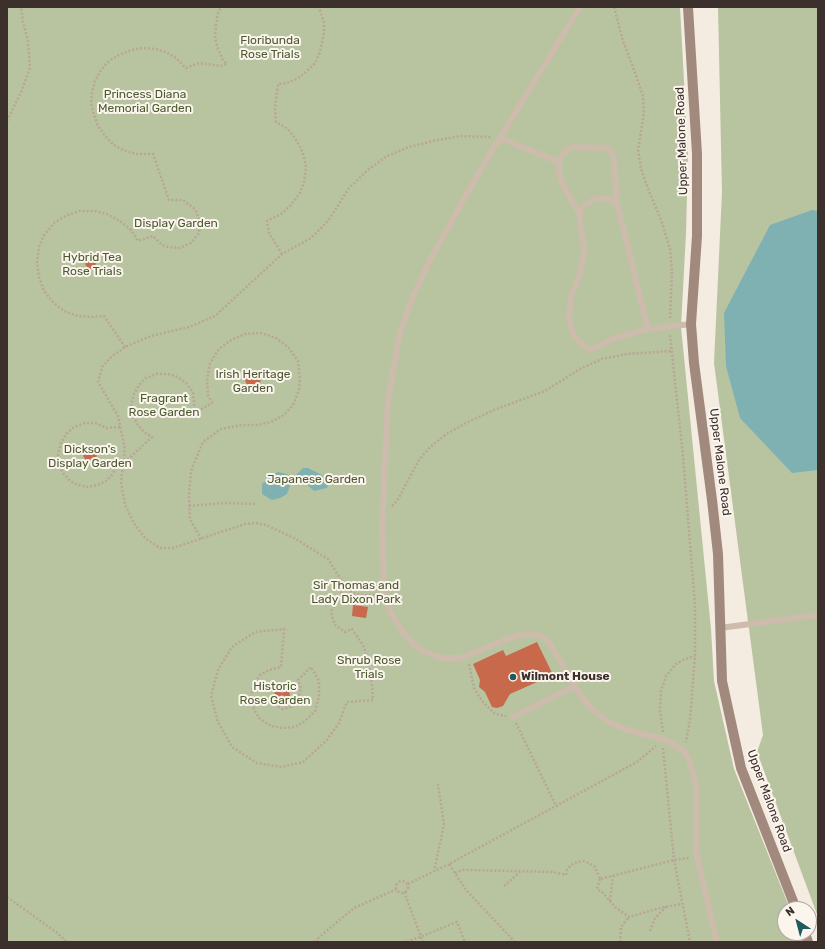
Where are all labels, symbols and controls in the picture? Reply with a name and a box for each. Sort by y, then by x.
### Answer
park label: Floribunda Rose Trials [240,34,300,62]
street label: Upper Malone Road [673,87,691,195]
park label: Princess Diana Memorial Garden [98,88,192,116]
park label: Display Garden [134,217,218,231]
park label: Hybrid Tea Rose Trials [62,251,122,279]
park label: Irish Heritage Garden [215,368,291,396]
park label: Fragrant Rose Garden [129,392,199,420]
street label: Upper Malone Road [706,407,734,517]
park label: Dickson's Display Garden [48,443,132,471]
park label: Japanese Garden [267,473,365,487]
park label: Sir Thomas and Lady Dixon Park [311,579,401,607]
park label: Shrub Rose Trials [337,654,401,682]
place label: Wilmont House [521,670,610,684]
marker: Wilmont House [508,672,518,682]
park label: Historic Rose Garden [240,680,310,708]
street label: Upper Malone Road [744,748,794,854]
north arrow [777,901,817,941]
text: N [783,904,797,919]

